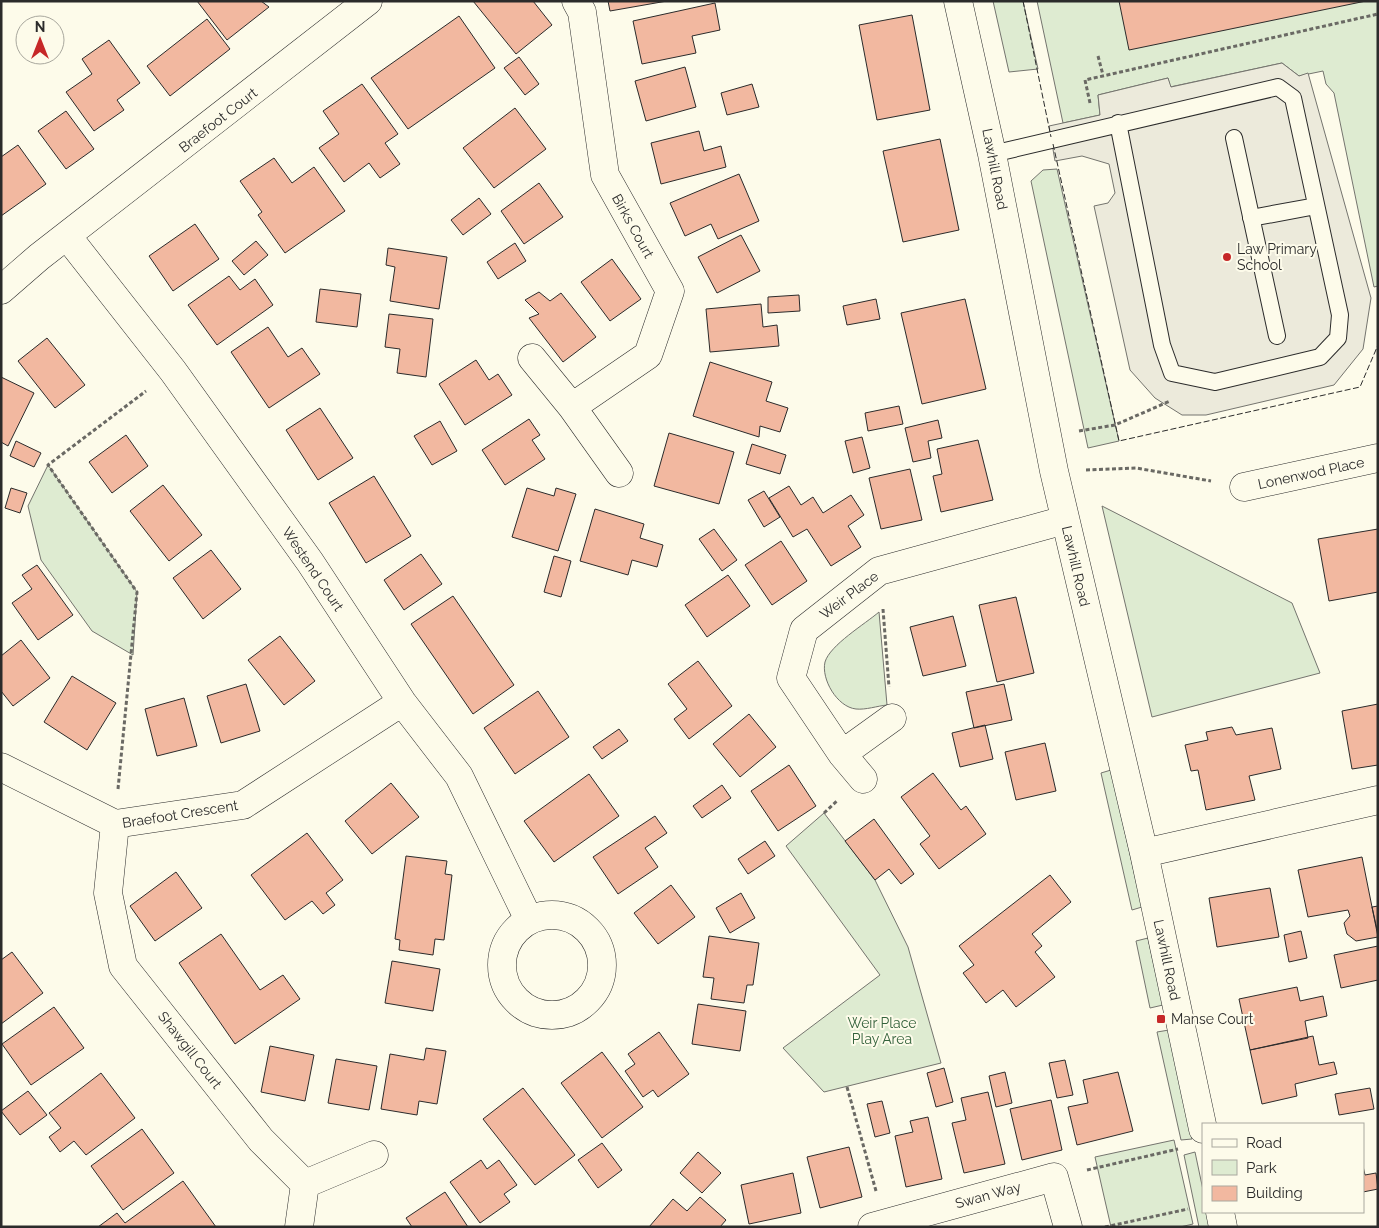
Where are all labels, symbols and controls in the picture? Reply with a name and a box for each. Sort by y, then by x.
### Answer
north arrow [15,15,65,65]
text: N [35,19,45,35]
street label: Braefoot Court [176,84,261,156]
street label: Lawhill Road [979,127,1011,211]
street label: Birks Court [609,191,657,261]
place label: Law Primary School [1237,241,1317,273]
marker: Law Primary School [1221,251,1233,263]
street label: Lonenwod Place [1256,454,1366,492]
street label: Westend Court [279,524,347,614]
street label: Lawhill Road [1059,524,1093,608]
street label: Weir Place [817,568,881,622]
street label: Braefoot Crescent [121,797,239,831]
street label: Lawhill Road [1151,918,1183,1002]
street label: Shawgill Court [155,1008,225,1092]
place label: Manse Court [1171,1011,1254,1027]
marker: Manse Court [1155,1013,1167,1025]
park label: Weir Place Play Area [847,1015,917,1047]
legend [1202,1123,1364,1213]
text: Road [1246,1134,1282,1152]
text: Park [1246,1159,1277,1177]
street label: Swan Way [953,1178,1023,1211]
text: Building [1246,1184,1303,1202]

